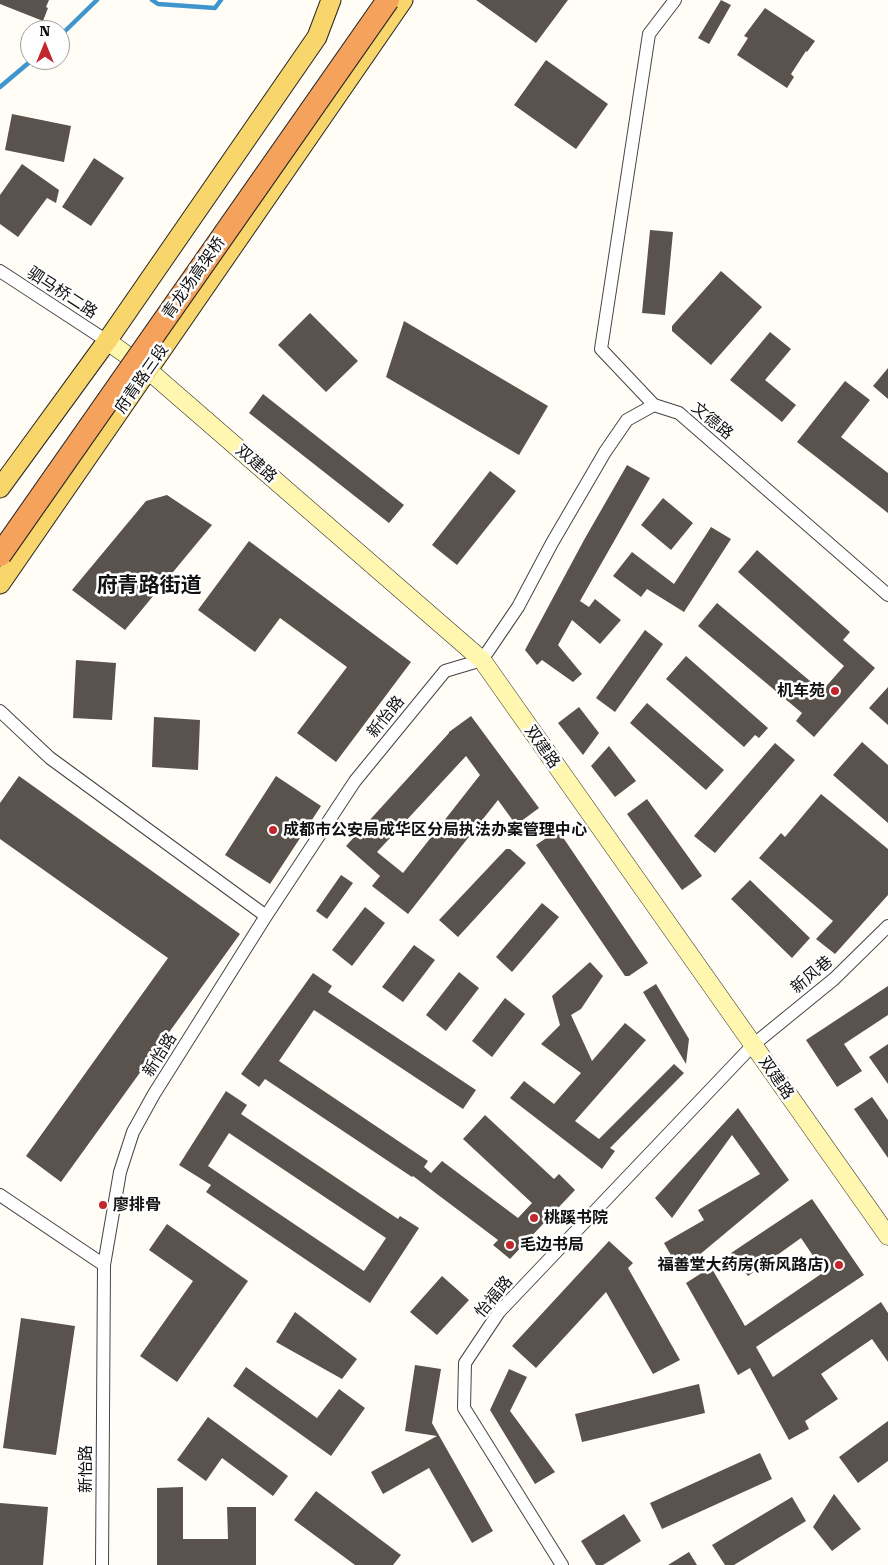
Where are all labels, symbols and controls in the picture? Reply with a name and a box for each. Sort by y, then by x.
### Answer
north arrow [20,20,70,70]
text: N [40,23,50,39]
street label: 青龙场高架桥 [159,233,229,323]
street label: 驷马桥二路 [23,263,101,323]
street label: 府青路三段 [111,341,173,417]
street label: 文德路 [687,398,737,444]
street label: 双建路 [232,441,280,487]
district label: 府青路街道 [97,573,201,599]
place label: 机车苑 [777,681,825,701]
marker: 机车苑 [829,685,841,697]
street label: 新怡路 [363,692,409,742]
street label: 双建路 [520,722,564,772]
place label: 成都市公安局成华区分局执法办案管理中心 [283,820,587,840]
marker: 成都市公安局成华区分局执法办案管理中心 [267,824,279,836]
street label: 新风巷 [787,952,837,998]
street label: 新怡路 [139,1030,181,1080]
street label: 双建路 [754,1053,798,1103]
place label: 廖排骨 [113,1195,161,1215]
marker: 廖排骨 [97,1199,109,1211]
place label: 桃蹊书院 [544,1208,608,1228]
marker: 桃蹊书院 [528,1212,540,1224]
place label: 毛边书局 [520,1235,584,1255]
marker: 毛边书局 [504,1239,516,1251]
place label: 福善堂大药房(新风路店) [658,1255,829,1275]
marker: 福善堂大药房(新风路店) [833,1259,845,1271]
street label: 怡福路 [471,1272,517,1322]
street label: 新怡路 [76,1445,96,1493]

